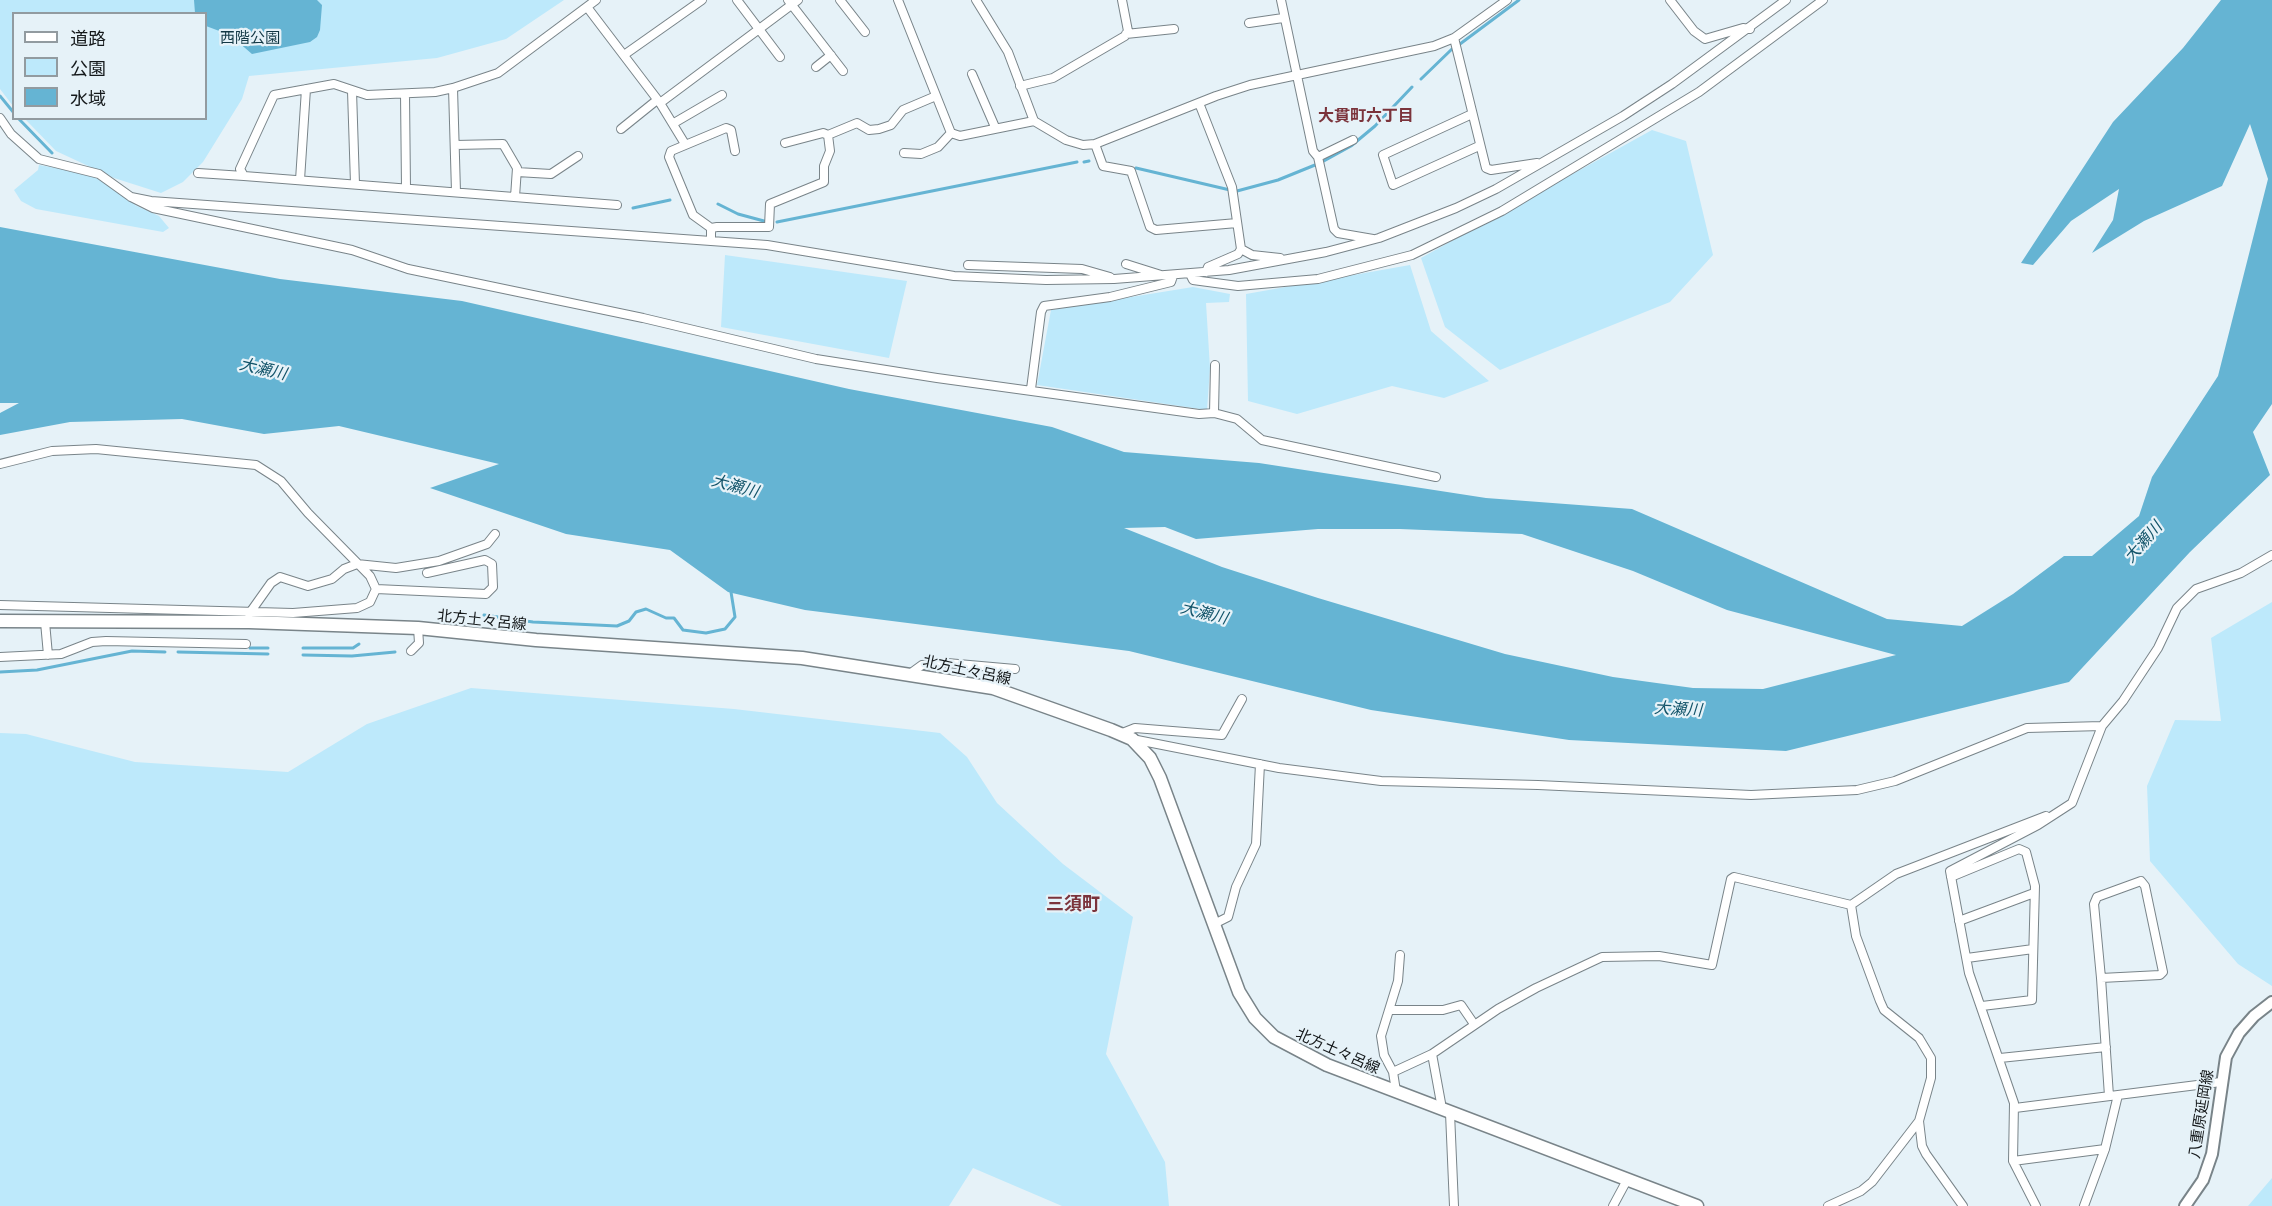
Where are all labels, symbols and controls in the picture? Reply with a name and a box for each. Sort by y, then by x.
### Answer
legend [12,12,207,120]
text: 道路 [70,27,106,49]
park label: 西階公園 [220,29,280,47]
text: 公園 [70,57,106,79]
text: 水域 [70,87,106,109]
district label: 大貫町六丁目 [1318,106,1414,126]
water label: 大瀬川 [237,354,289,384]
water label: 大瀬川 [709,471,761,501]
water label: 大瀬川 [2120,518,2166,566]
water label: 大瀬川 [1178,598,1230,628]
street label: 北方土々呂線 [436,606,528,634]
street label: 北方土々呂線 [921,652,1013,688]
water label: 大瀬川 [1654,698,1702,720]
district label: 三須町 [1046,893,1100,915]
street label: 北方土々呂線 [1293,1024,1383,1078]
street label: 八重原延岡線 [2185,1068,2217,1160]

